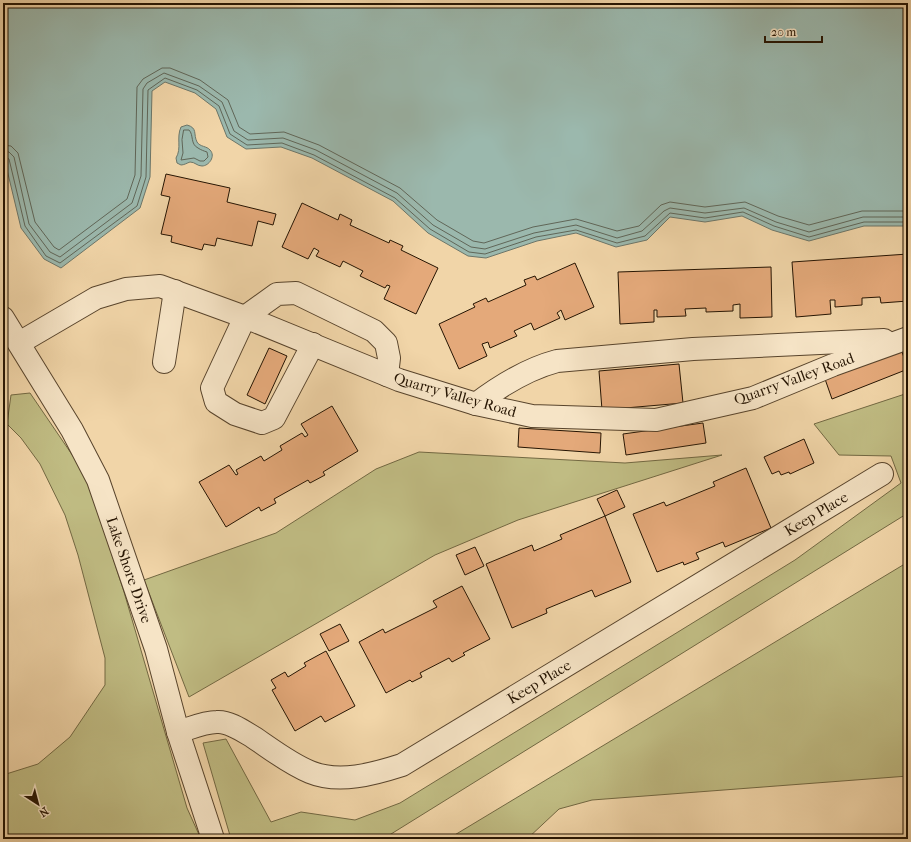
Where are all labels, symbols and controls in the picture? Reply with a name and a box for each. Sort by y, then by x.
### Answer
scale bar [765,18,822,44]
text: 20 m [771,25,796,39]
street label: Quarry Valley Road [731,349,857,409]
street label: Quarry Valley Road [392,369,519,421]
street label: Keep Place [781,488,852,540]
street label: Lake Shore Drive [102,514,156,626]
street label: Keep Place [504,656,575,708]
north arrow [18,784,58,824]
text: N [36,804,51,820]

